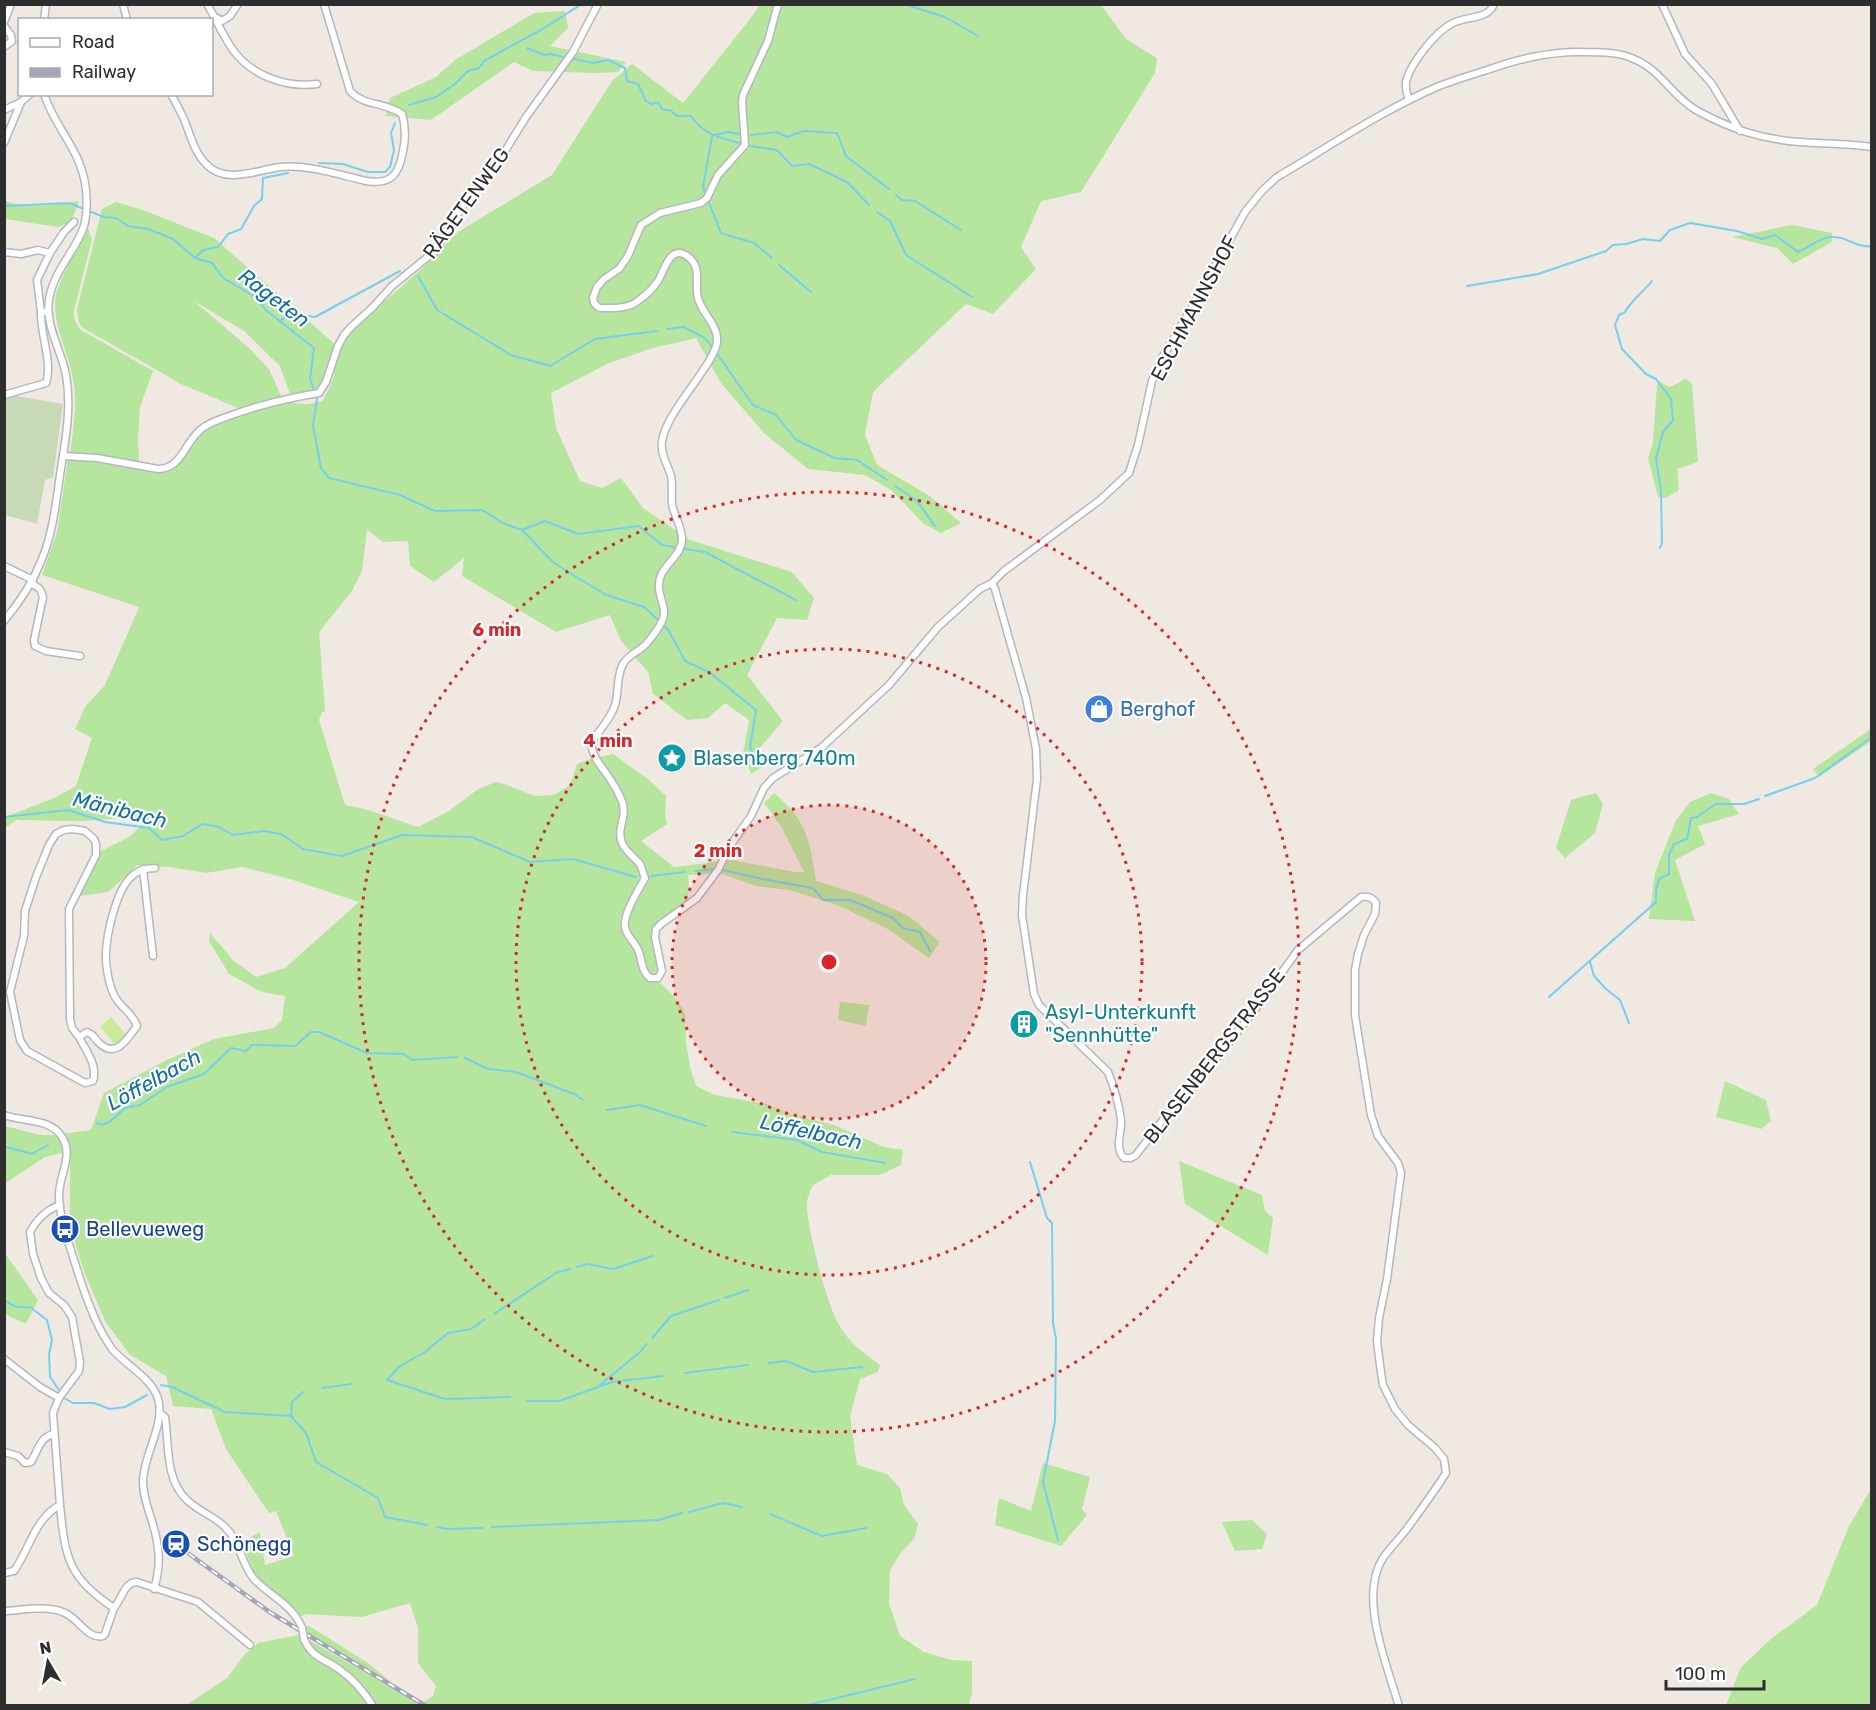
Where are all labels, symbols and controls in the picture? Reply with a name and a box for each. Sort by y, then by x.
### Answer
legend [18,18,213,96]
text: Road [72,31,115,53]
text: Railway [72,61,136,83]
street label: RÄGETENWEG [418,143,514,263]
street label: ESCHMANNSHOF [1146,231,1242,385]
water label: Rageten [234,263,315,332]
text: 6 min [473,619,521,641]
shop icon: Berghof [1083,693,1115,725]
place label: Berghof [1120,697,1195,721]
text: 4 min [583,730,633,752]
place icon: Blasenberg 740m [656,742,688,774]
place label: Blasenberg 740m [693,746,856,770]
water label: Mänibach [70,786,170,833]
text: 2 min [694,840,742,862]
centre of rings [819,952,839,972]
street label: BLASENBERGSTRASSE [1138,964,1290,1148]
place label: Asyl-Unterkunft "Sennhütte" [1045,1000,1196,1047]
building icon: Asyl-Unterkunft "Sennhütte" [1008,1008,1040,1040]
water label: Löffelbach [102,1044,205,1116]
water label: Löffelbach [758,1109,864,1155]
bus stop icon: Bellevueweg [49,1213,81,1245]
place label: Bellevueweg [86,1217,204,1241]
station icon: Schönegg [160,1528,192,1560]
place label: Schönegg [197,1532,291,1556]
north arrow [18,1632,78,1692]
text: N [38,1637,53,1658]
scale bar [1666,1653,1764,1691]
text: 100 m [1675,1663,1726,1685]

